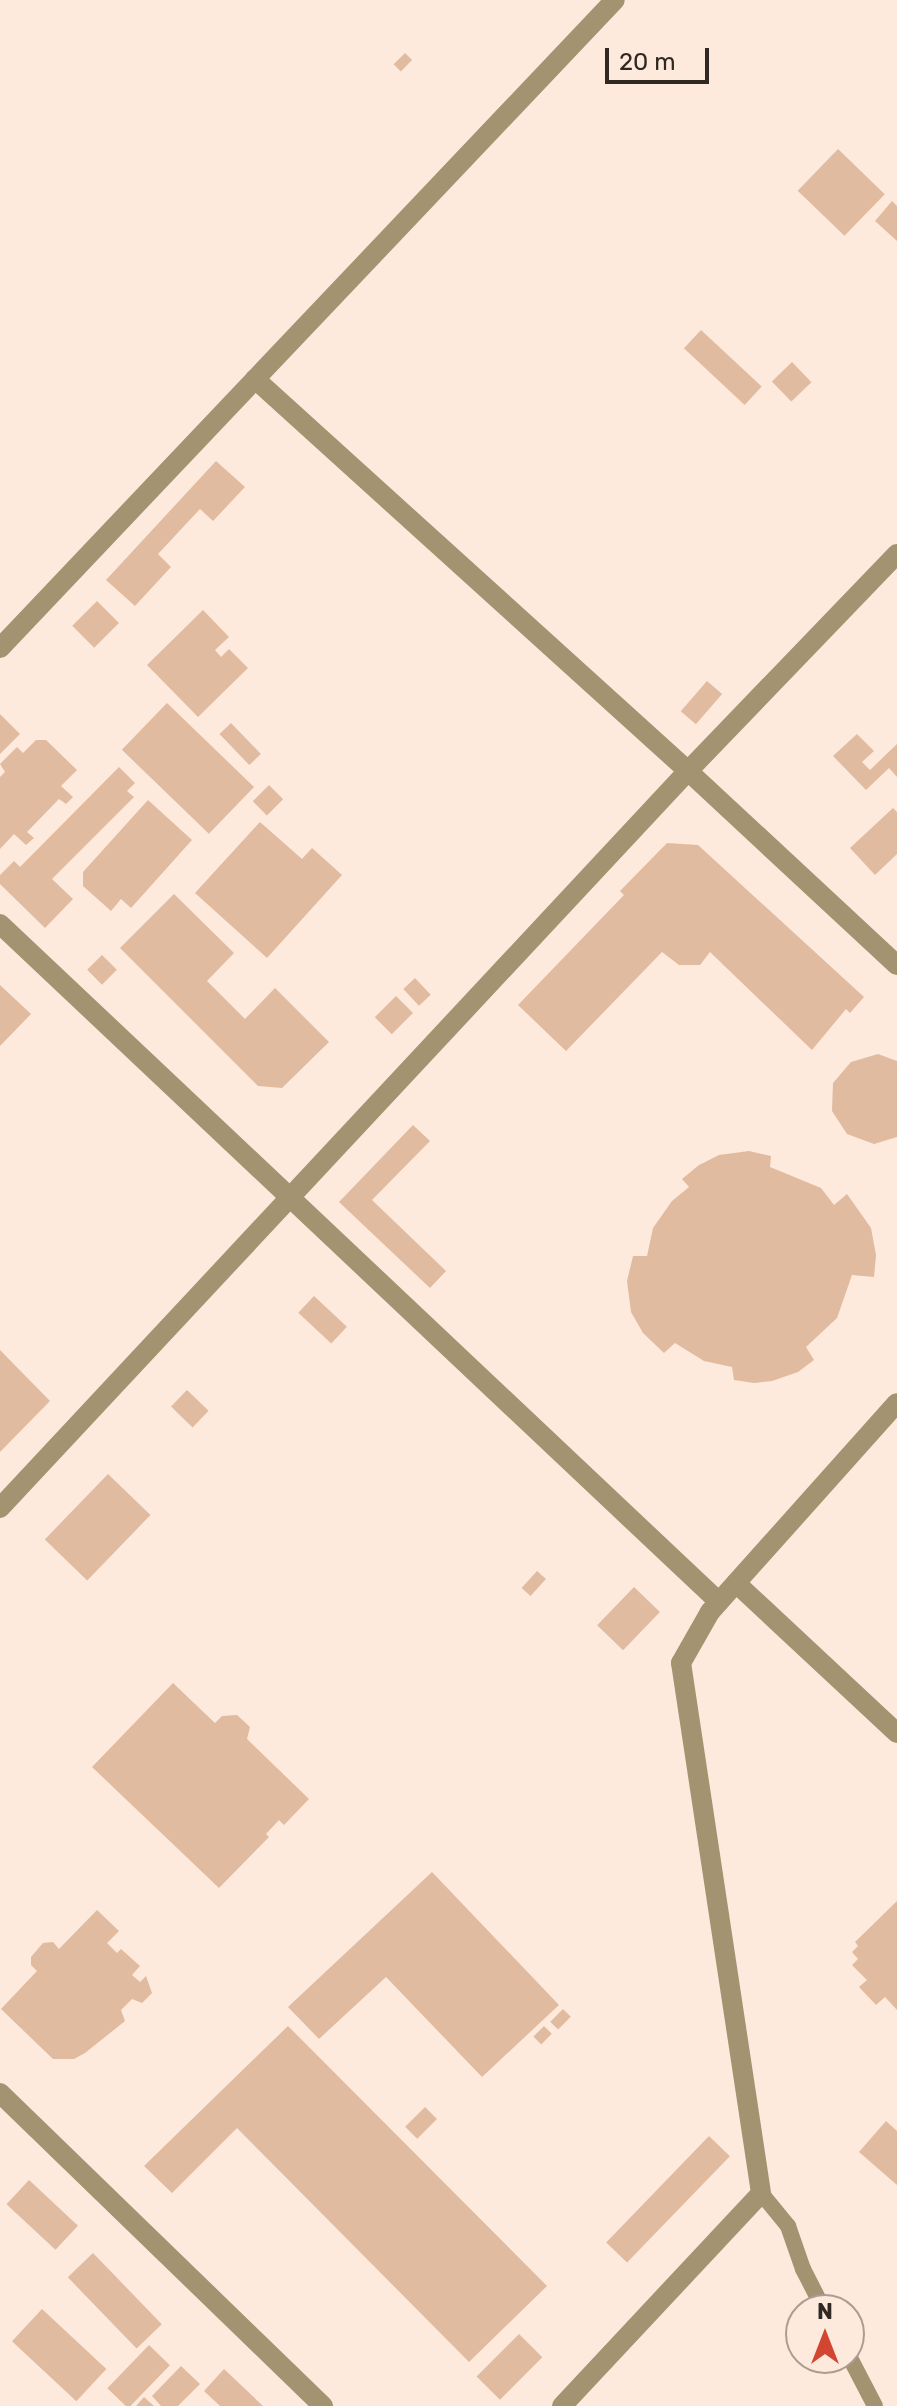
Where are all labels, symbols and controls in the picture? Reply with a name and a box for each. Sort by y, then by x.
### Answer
scale bar [609,32,713,82]
text: 20 m [619,48,676,76]
north arrow [785,2294,865,2374]
text: N [817,2298,833,2325]

